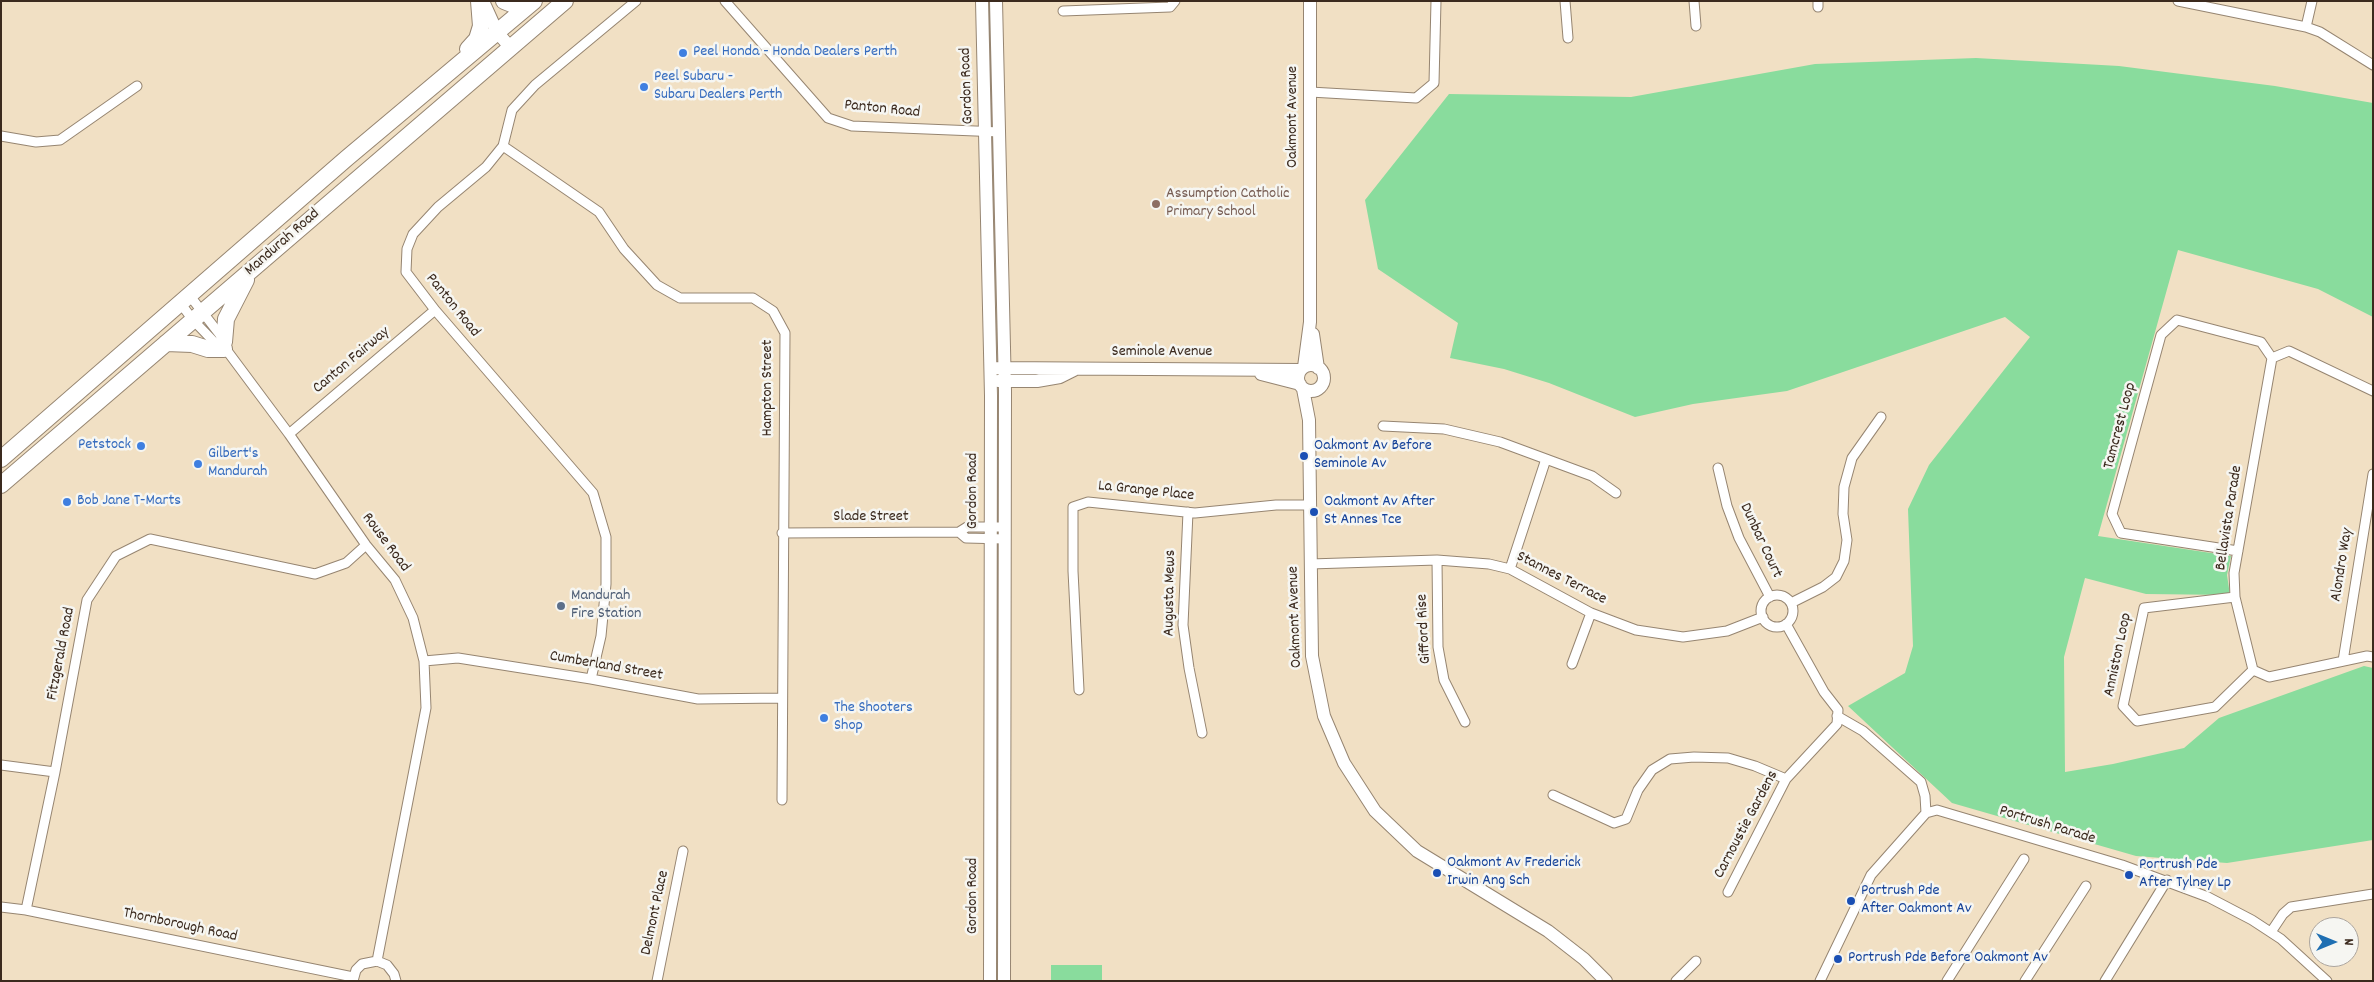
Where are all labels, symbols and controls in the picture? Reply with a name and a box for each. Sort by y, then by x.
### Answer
place label: Peel Honda - Honda Dealers Perth [693,43,897,63]
marker: Peel Honda - Honda Dealers Perth [677,47,689,59]
street label: Gordon Road [957,47,979,125]
street label: Oakmont Avenue [1284,66,1304,168]
place label: Peel Subaru - Subaru Dealers Perth [654,68,782,106]
marker: Peel Subaru - Subaru Dealers Perth [638,81,650,93]
street label: Panton Road [843,96,921,124]
place label: Assumption Catholic Primary School [1166,185,1289,223]
marker: Assumption Catholic Primary School [1150,198,1162,210]
street label: Mandurah Road [242,205,324,281]
street label: Panton Road [421,270,483,342]
street label: Canton Fairway [310,323,394,399]
street label: Hampton Street [759,339,779,437]
street label: Seminole Avenue [1112,343,1212,363]
street label: Tamcrest Loop [2100,381,2142,471]
place label: Petstock [78,436,131,456]
place label: Oakmont Av Before Seminole Av [1314,437,1432,475]
marker: Petstock [135,440,147,452]
place label: Gilbert's Mandurah [208,445,267,483]
marker: Oakmont Av Before Seminole Av [1298,450,1310,462]
street label: Gordon Road [964,453,984,529]
marker: Gilbert's Mandurah [192,458,204,470]
street label: Bellavista Parade [2212,464,2248,572]
street label: La Grange Place [1097,477,1195,507]
place label: Bob Jane T-Marts [77,492,181,512]
place label: Oakmont Av After St Annes Tce [1324,493,1435,531]
marker: Bob Jane T-Marts [61,496,73,508]
street label: Dunbar Court [1734,501,1786,581]
marker: Oakmont Av After St Annes Tce [1308,506,1320,518]
street label: Slade Street [833,508,909,528]
street label: Rouse Road [357,510,413,576]
street label: Alondro Way [2328,527,2358,603]
street label: Stannes Terrace [1513,548,1609,610]
street label: Augusta Mews [1161,549,1181,637]
street label: Oakmont Avenue [1285,566,1307,668]
place label: Mandurah Fire Station [571,587,642,625]
street label: Gifford Rise [1414,593,1436,665]
marker: Mandurah Fire Station [555,600,567,612]
street label: Fitzgerald Road [44,606,80,702]
street label: Anniston Loop [2101,611,2137,699]
street label: Cumberland Street [548,648,664,686]
place label: The Shooters Shop [834,699,913,737]
marker: The Shooters Shop [818,712,830,724]
street label: Carnoustie Gardens [1711,768,1783,882]
street label: Portrush Parade [1997,802,2097,850]
place label: Oakmont Av Frederick Irwin Ang Sch [1447,854,1581,892]
place label: Portrush Pde After Tylney Lp [2139,856,2231,894]
street label: Gordon Road [964,858,984,934]
marker: Oakmont Av Frederick Irwin Ang Sch [1431,867,1443,879]
street label: Delmont Place [638,869,674,957]
marker: Portrush Pde After Tylney Lp [2123,869,2135,881]
place label: Portrush Pde After Oakmont Av [1861,882,1972,920]
marker: Portrush Pde After Oakmont Av [1845,895,1857,907]
street label: Thornborough Road [121,905,239,947]
north arrow [2309,917,2359,967]
text: N [2338,939,2358,945]
place label: Portrush Pde Before Oakmont Av [1848,949,2048,969]
marker: Portrush Pde Before Oakmont Av [1832,953,1844,965]

